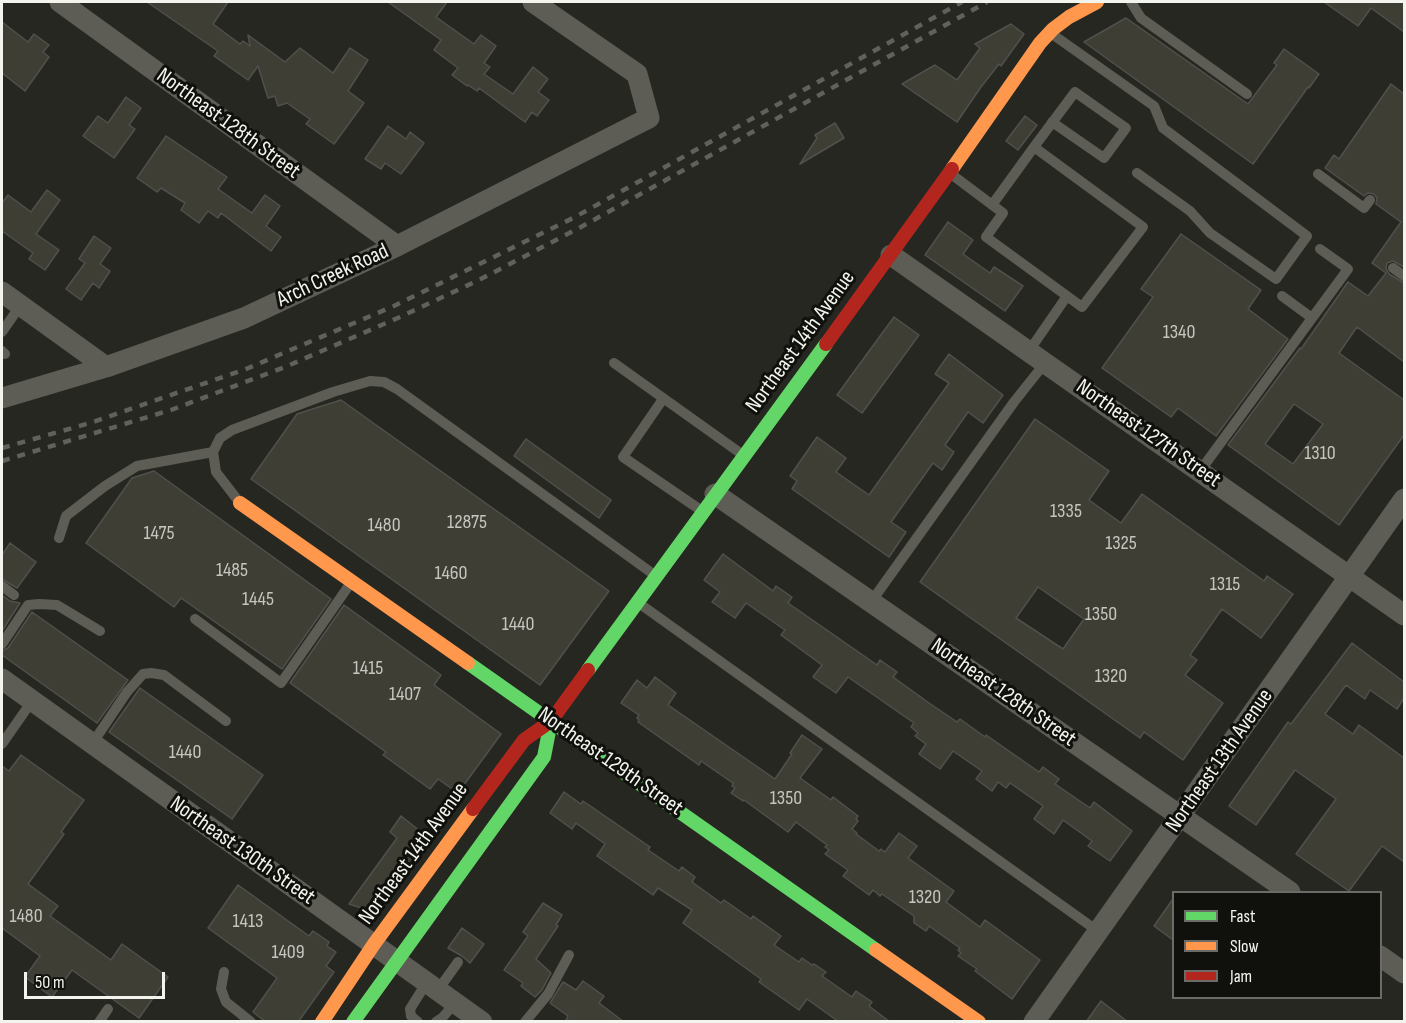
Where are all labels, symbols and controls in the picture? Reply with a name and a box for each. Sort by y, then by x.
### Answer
street label: Northeast 128th Street [151,63,305,185]
street label: Arch Creek Road [273,239,393,313]
street label: Northeast 14th Avenue [741,266,861,418]
house number: 1340 [1163,321,1195,345]
street label: Northeast 127th Street [1071,374,1225,494]
house number: 1310 [1304,442,1336,466]
house number: 1335 [1050,500,1082,524]
house number: 12875 [447,511,487,535]
house number: 1480 [367,514,401,538]
house number: 1475 [143,522,175,546]
house number: 1325 [1105,532,1137,556]
house number: 1485 [216,559,248,583]
house number: 1460 [434,562,468,586]
house number: 1315 [1210,573,1240,597]
house number: 1445 [242,588,274,612]
house number: 1350 [1085,603,1117,627]
house number: 1440 [502,613,534,637]
street label: Northeast 128th Street [925,633,1081,753]
house number: 1415 [353,657,383,681]
house number: 1320 [1095,665,1127,689]
house number: 1407 [389,683,421,707]
street label: Northeast 13th Avenue [1161,684,1279,838]
street label: Northeast 129th Street [532,702,688,822]
house number: 1440 [169,741,201,765]
street label: Northeast 14th Avenue [354,778,474,930]
house number: 1350 [770,787,802,811]
street label: Northeast 130th Street [164,791,320,911]
house number: 1320 [909,886,941,910]
legend [1172,891,1382,999]
house number: 1480 [9,905,43,929]
text: Fast [1230,906,1255,927]
house number: 1413 [233,910,263,934]
text: Slow [1230,936,1259,957]
house number: 1409 [271,941,305,965]
scale bar [27,960,168,998]
text: Jam [1230,966,1252,987]
text: 50 m [35,972,65,993]

